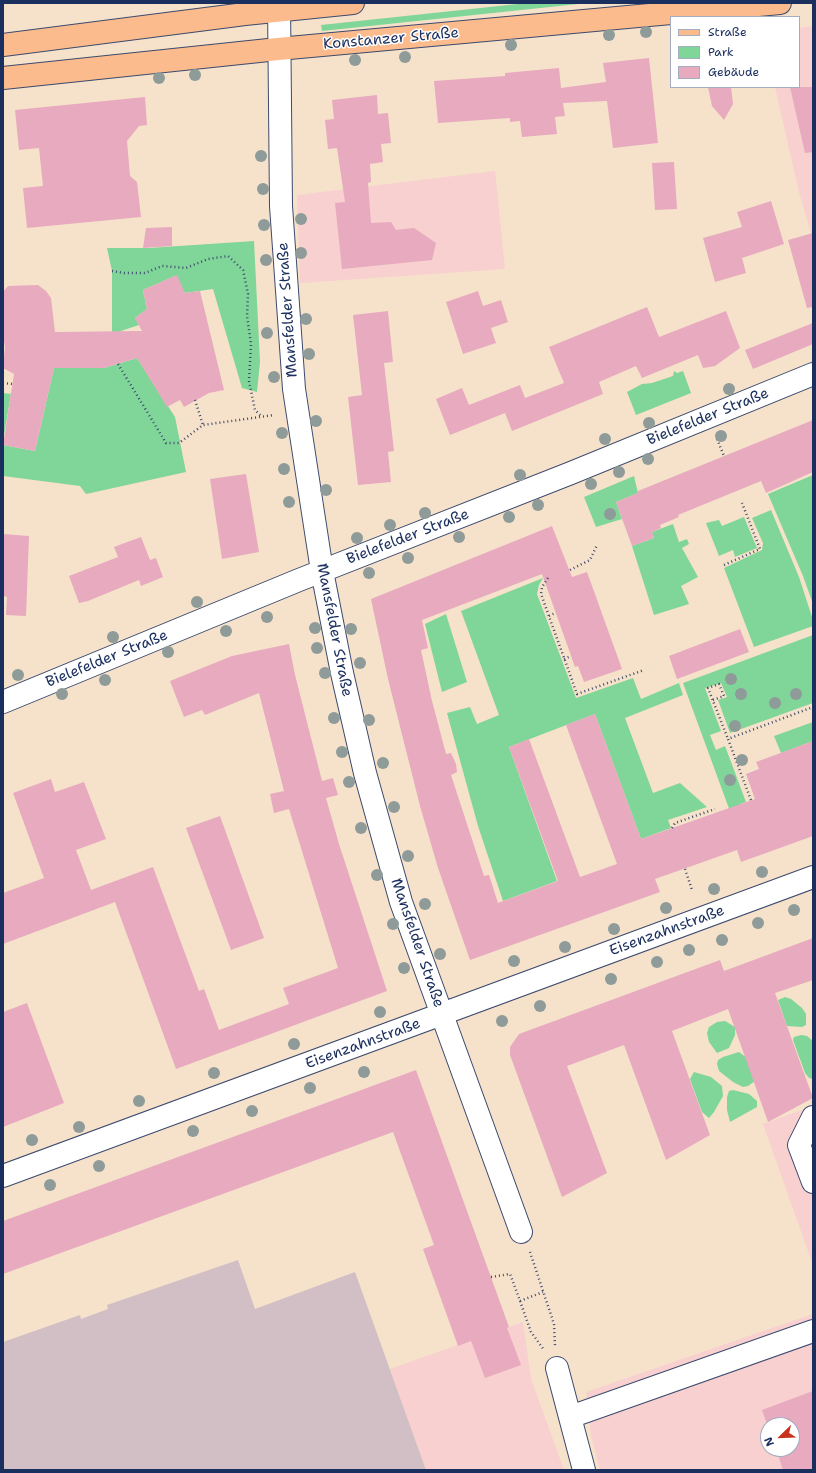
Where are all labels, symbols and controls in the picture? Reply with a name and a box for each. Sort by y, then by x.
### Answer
legend [670,16,800,88]
street label: Konstanzer Straße [322,24,460,54]
text: Straße [708,24,747,40]
text: Park [708,44,734,60]
text: Gebäude [708,64,759,80]
street label: Mansfelder Straße [274,242,302,378]
street label: Bielefelder Straße [645,384,771,450]
street label: Bielefelder Straße [344,505,472,569]
street label: Mansfelder Straße [312,562,356,698]
street label: Bielefelder Straße [44,626,170,692]
street label: Mansfelder Straße [386,876,448,1010]
street label: Eisenzahnstraße [607,902,727,960]
street label: Eisenzahnstraße [303,1015,423,1073]
north arrow [760,1417,800,1457]
text: N [761,1435,778,1448]

